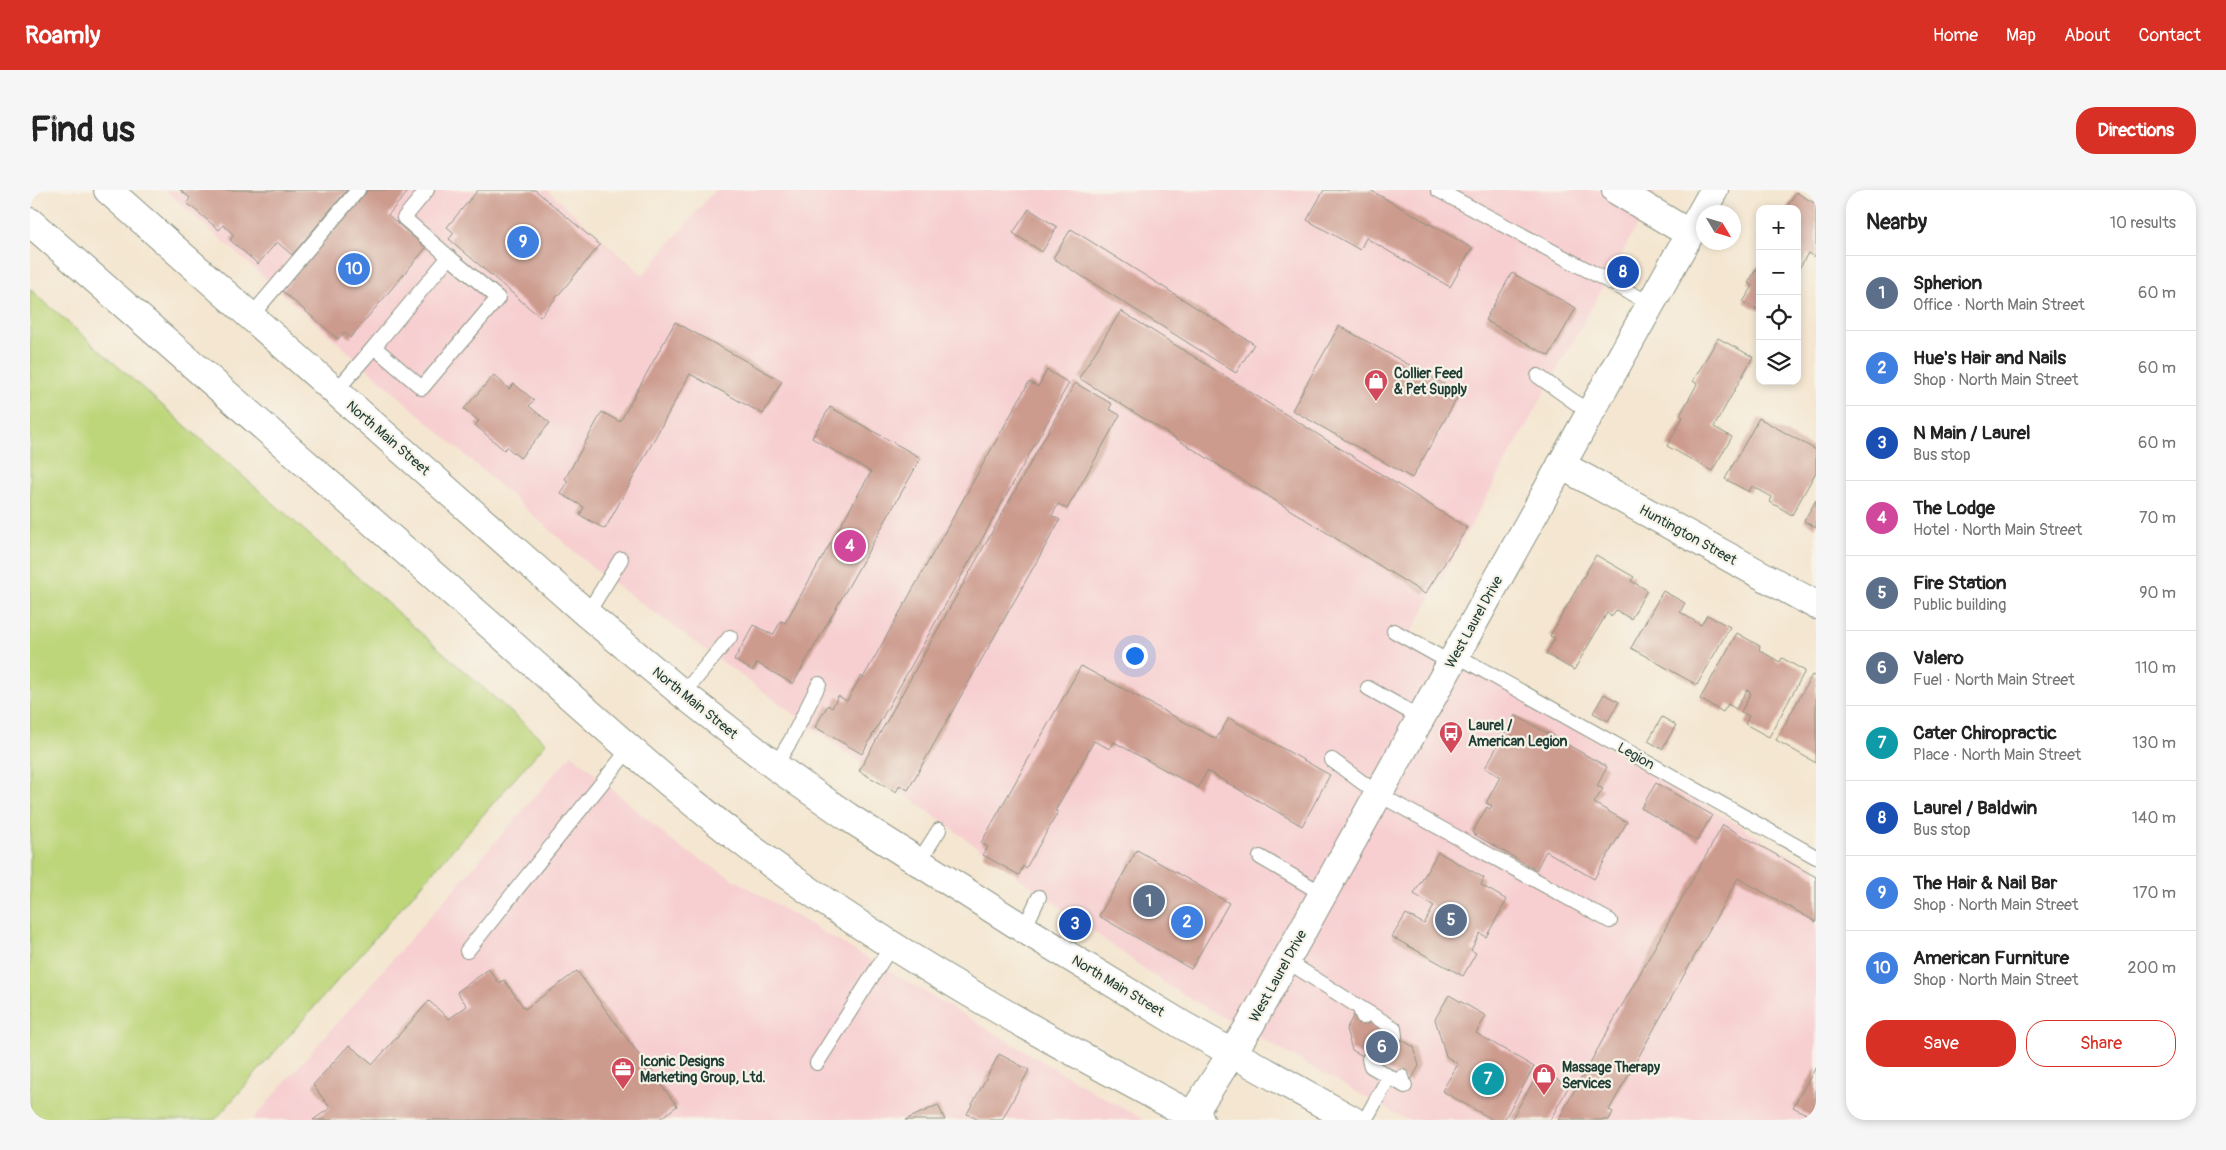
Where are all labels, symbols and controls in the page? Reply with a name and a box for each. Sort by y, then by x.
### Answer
text: Roamly [25,21,100,50]
text: Home [1933,24,1978,47]
text: Map [2006,24,2036,47]
text: About [2064,24,2110,47]
text: Contact [2138,24,2201,47]
button: Directions [2076,107,2196,154]
text: Find us [30,108,135,152]
north arrow [1696,205,1741,250]
map controls [1756,205,1801,385]
button: + [1756,205,1801,250]
text: Nearby [1866,209,1927,236]
text: 10 results [2110,213,2176,233]
pin: 9 [507,223,539,261]
pin: 10 [338,250,370,288]
button: − [1756,250,1801,295]
pin: 8 [1607,253,1639,291]
text: Spherion [1913,271,1982,295]
text: 1 [1879,283,1885,303]
text: 60 m [2138,283,2176,303]
button: locate [1756,295,1801,340]
text: Office · North Main Street [1913,295,2085,315]
button: layers [1756,340,1801,385]
text: Hue's Hair and Nails [1913,346,2066,370]
text: 2 [1878,358,1886,378]
text: 60 m [2138,358,2176,378]
place label: Collier Feed & Pet Supply [1394,365,1467,398]
shop icon: Collier Feed & Pet Supply [1363,368,1389,402]
text: Shop · North Main Street [1913,370,2078,390]
street label: North Main Street [343,397,434,479]
text: N Main / Laurel [1913,421,2031,445]
text: 3 [1878,433,1886,453]
text: 60 m [2138,433,2176,453]
text: Bus stop [1913,445,1971,465]
text: The Lodge [1913,496,1995,520]
street label: Huntington Street [1636,501,1740,569]
text: 4 [1877,508,1887,528]
text: 70 m [2139,508,2176,528]
text: Hotel · North Main Street [1913,520,2082,540]
pin: 4 [834,527,866,565]
text: Fire Station [1913,571,2007,595]
street label: West Laurel Drive [1442,573,1506,671]
text: 5 [1878,583,1886,603]
text: 90 m [2139,583,2176,603]
text: Public building [1913,595,2006,615]
your location [1122,643,1148,669]
text: Valero [1913,646,1964,670]
text: 6 [1877,658,1887,678]
text: 110 m [2135,658,2176,678]
street label: North Main Street [649,663,741,743]
text: Fuel · North Main Street [1913,670,2075,690]
place label: Laurel / American Legion [1468,717,1568,750]
bus stop icon: Laurel / American Legion [1438,720,1464,754]
text: Cater Chiropractic [1913,721,2057,745]
text: 7 [1878,733,1886,753]
text: 130 m [2132,733,2176,753]
street label: Legion [1615,739,1658,773]
text: Place · North Main Street [1913,745,2081,765]
text: Laurel / Baldwin [1913,796,2037,820]
text: 8 [1878,808,1886,828]
text: 140 m [2132,808,2176,828]
text: Bus stop [1913,820,1971,840]
text: The Hair & Nail Bar [1913,871,2057,895]
pin: 1 [1133,882,1165,920]
text: 9 [1878,883,1886,903]
text: 170 m [2133,883,2176,903]
text: Shop · North Main Street [1913,895,2078,915]
pin: 5 [1435,901,1467,939]
pin: 2 [1171,903,1203,941]
pin: 3 [1059,905,1091,943]
street label: West Laurel Drive [1246,927,1310,1025]
text: American Furniture [1913,946,2069,970]
street label: North Main Street [1069,952,1168,1021]
text: 10 [1873,958,1891,978]
text: 200 m [2128,958,2176,978]
text: Shop · North Main Street [1913,970,2078,990]
button: Save [1866,1020,2016,1067]
button: Share [2026,1020,2176,1067]
pin: 6 [1366,1028,1398,1066]
place label: Iconic Designs Marketing Group, Ltd. [640,1053,766,1086]
office icon: Iconic Designs Marketing Group, Ltd. [610,1056,636,1090]
place label: Massage Therapy Services [1562,1059,1660,1092]
pin: 7 [1472,1060,1504,1098]
shop icon: Massage Therapy Services [1531,1062,1557,1096]

